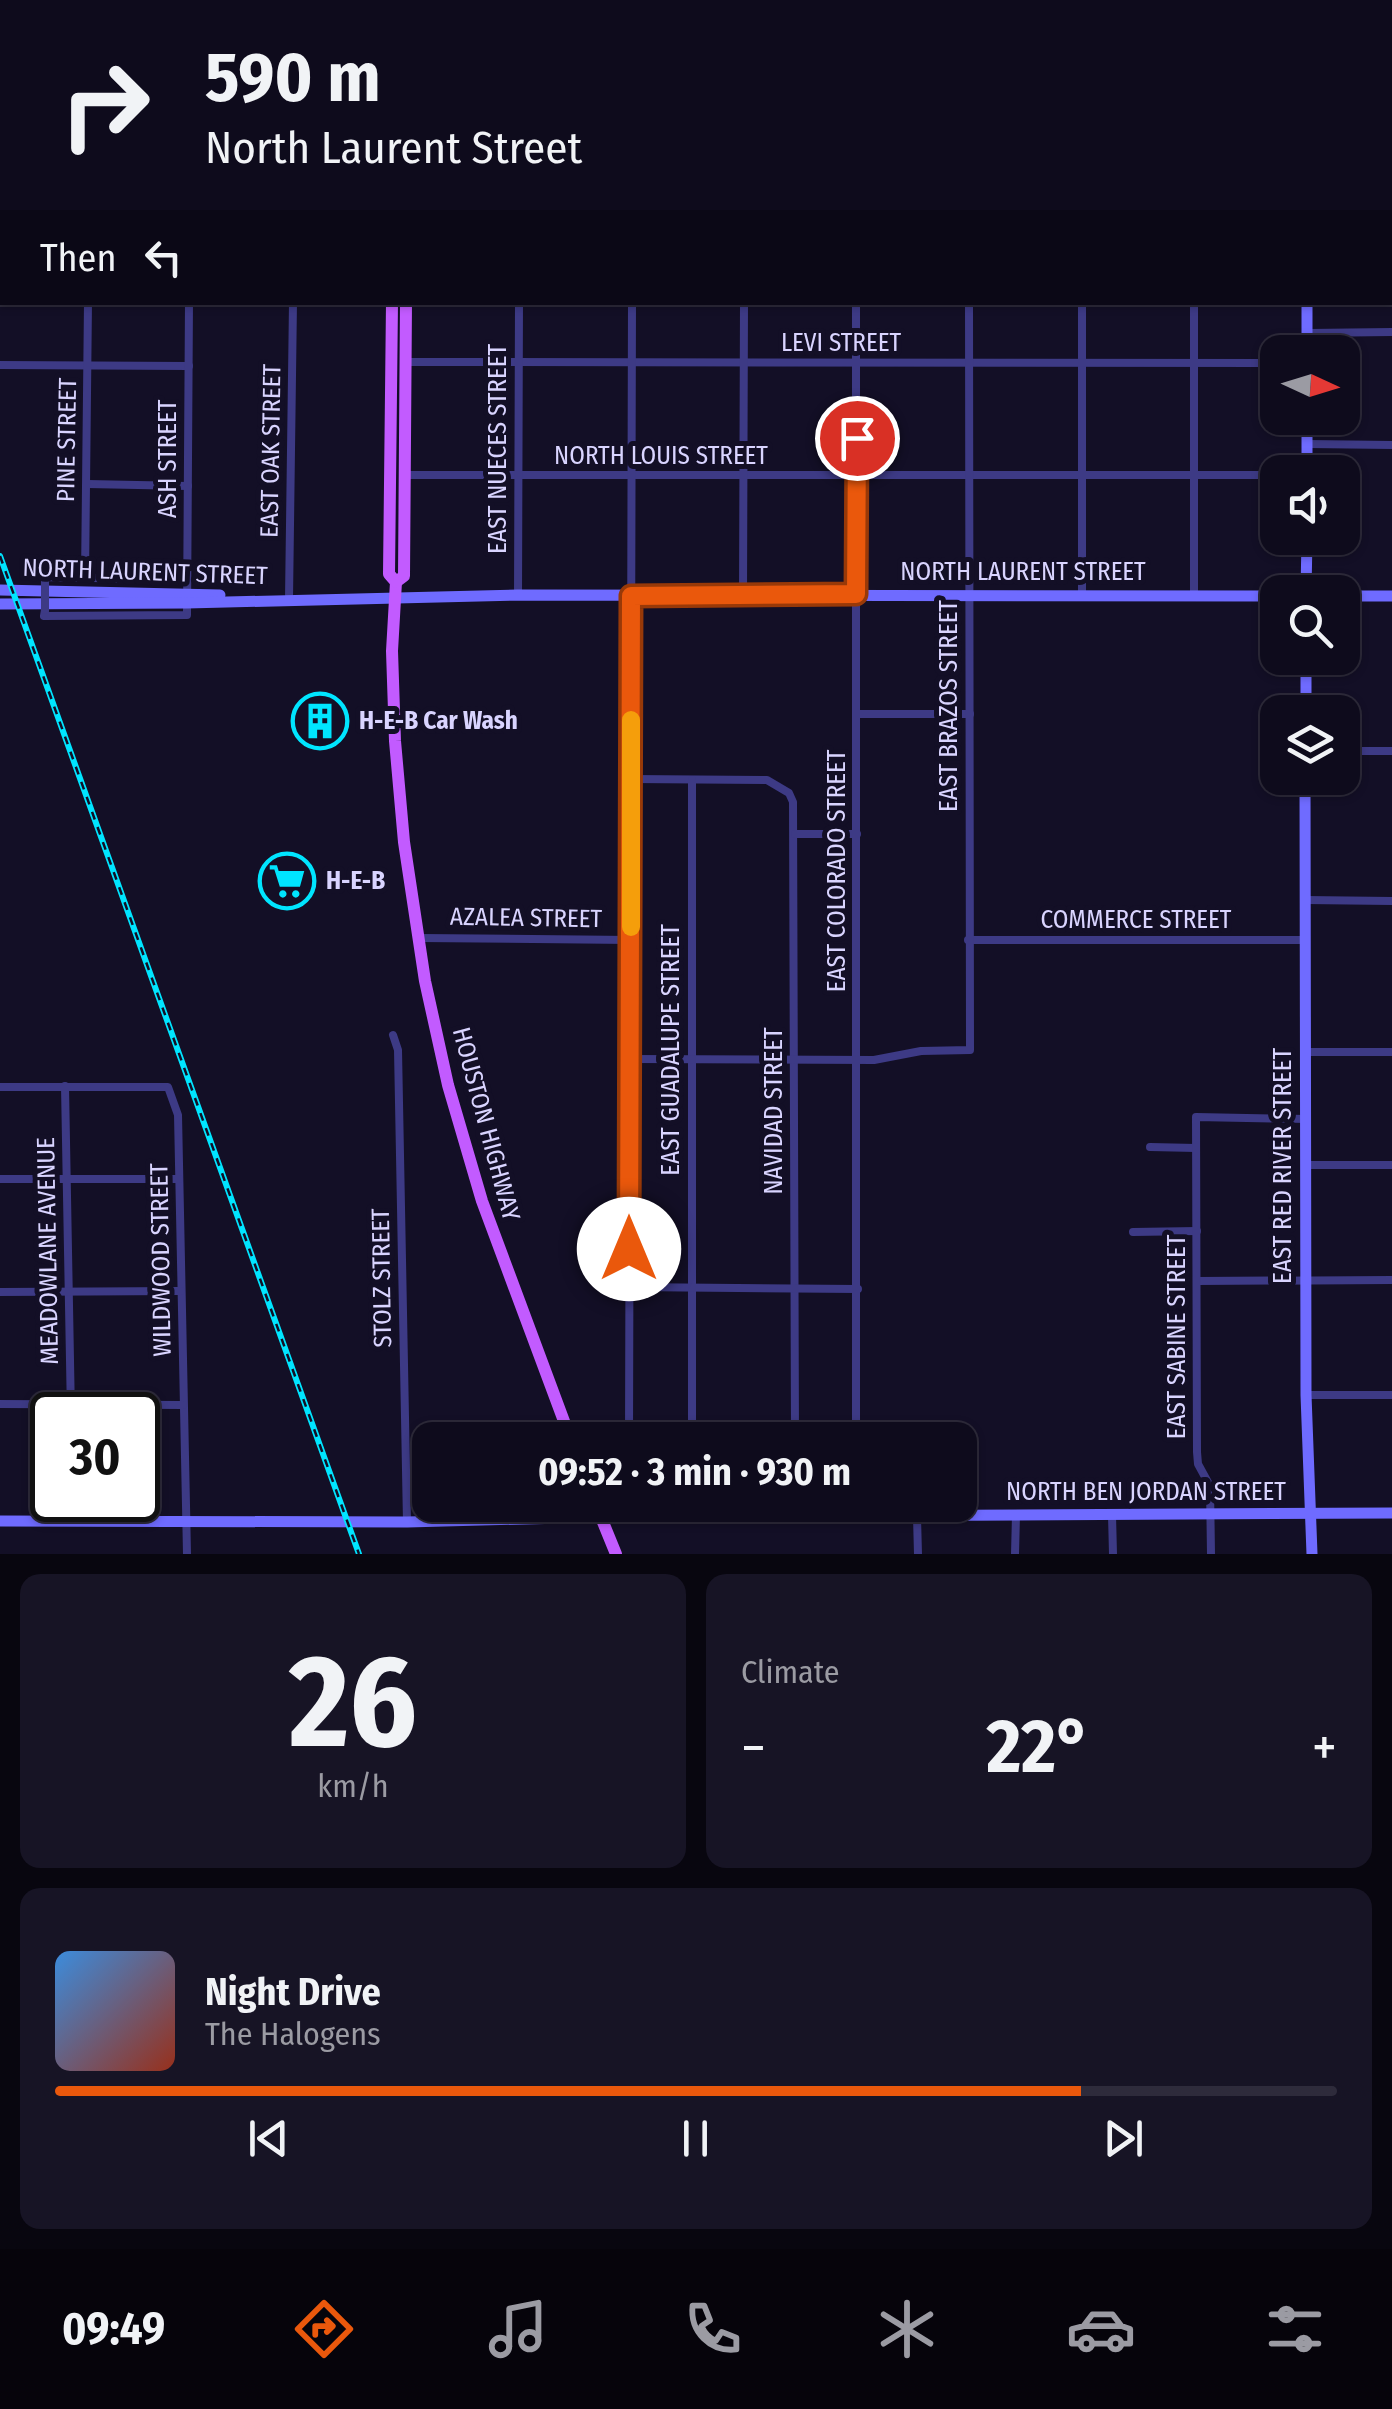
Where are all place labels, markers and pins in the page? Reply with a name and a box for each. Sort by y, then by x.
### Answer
pin [815,396,900,481]
building icon: H-E-B Car Wash [290,691,350,751]
place label: H-E-B Car Wash [359,706,518,736]
supermarket icon: H-E-B [257,851,317,911]
place label: H-E-B [326,866,385,896]

